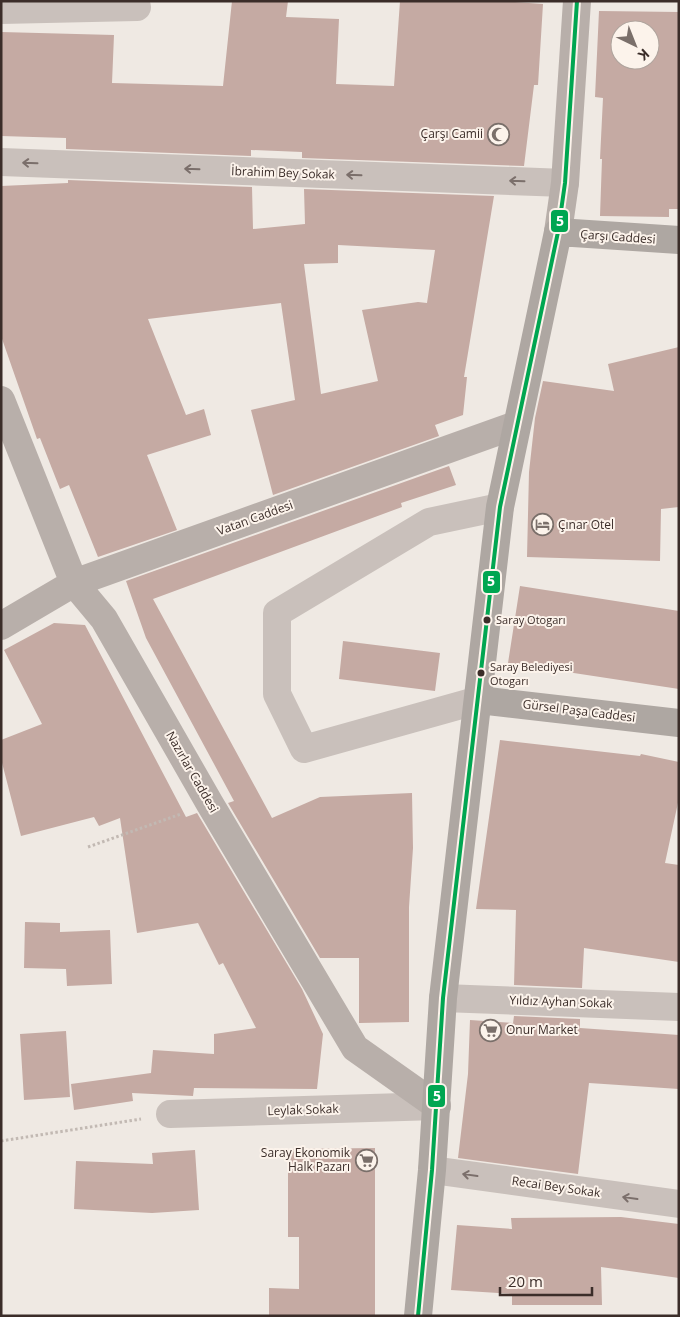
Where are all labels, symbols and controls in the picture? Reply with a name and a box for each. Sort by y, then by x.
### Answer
north arrow [610,20,660,70]
text: K [634,45,654,65]
mosque icon: Çarşı Camii [487,122,511,146]
place label: Çarşı Camii [421,125,483,142]
one-way arrow [22,159,38,168]
street label: İbrahim Bey Sokak [231,162,336,183]
one-way arrow [184,165,200,174]
one-way arrow [347,171,363,180]
one-way arrow [509,177,525,186]
line badge: 5 [550,209,569,233]
text: 5 [556,211,564,230]
street label: Çarşı Caddesi [580,225,656,248]
street label: Vatan Caddesi [215,496,295,539]
hotel icon: Çınar Otel [530,513,554,537]
place label: Çınar Otel [558,516,614,533]
line badge: 5 [482,570,501,594]
text: 5 [487,571,495,590]
place label: Saray Otogarı [496,612,566,627]
marker: Saray Otogarı [482,615,492,625]
place label: Saray Belediyesi Otogarı [490,659,573,688]
marker: Saray Belediyesi Otogarı [476,668,486,678]
street label: Gürsel Paşa Caddesi [522,695,636,726]
street label: Nazırlar Caddesi [162,728,223,816]
street label: Yıldız Ayhan Sokak [509,991,614,1012]
supermarket icon: Onur Market [478,1018,502,1042]
place label: Onur Market [506,1021,578,1038]
line badge: 5 [427,1084,446,1108]
text: 5 [433,1086,441,1105]
street label: Leylak Sokak [267,1100,340,1119]
place label: Saray Ekonomik Halk Pazarı [261,1144,351,1175]
supermarket icon: Saray Ekonomik Halk Pazarı [354,1148,378,1172]
one-way arrow [462,1170,478,1180]
street label: Recai Bey Sokak [511,1172,602,1201]
one-way arrow [623,1192,639,1202]
scale bar [500,1264,592,1296]
text: 20 m [508,1271,543,1291]

